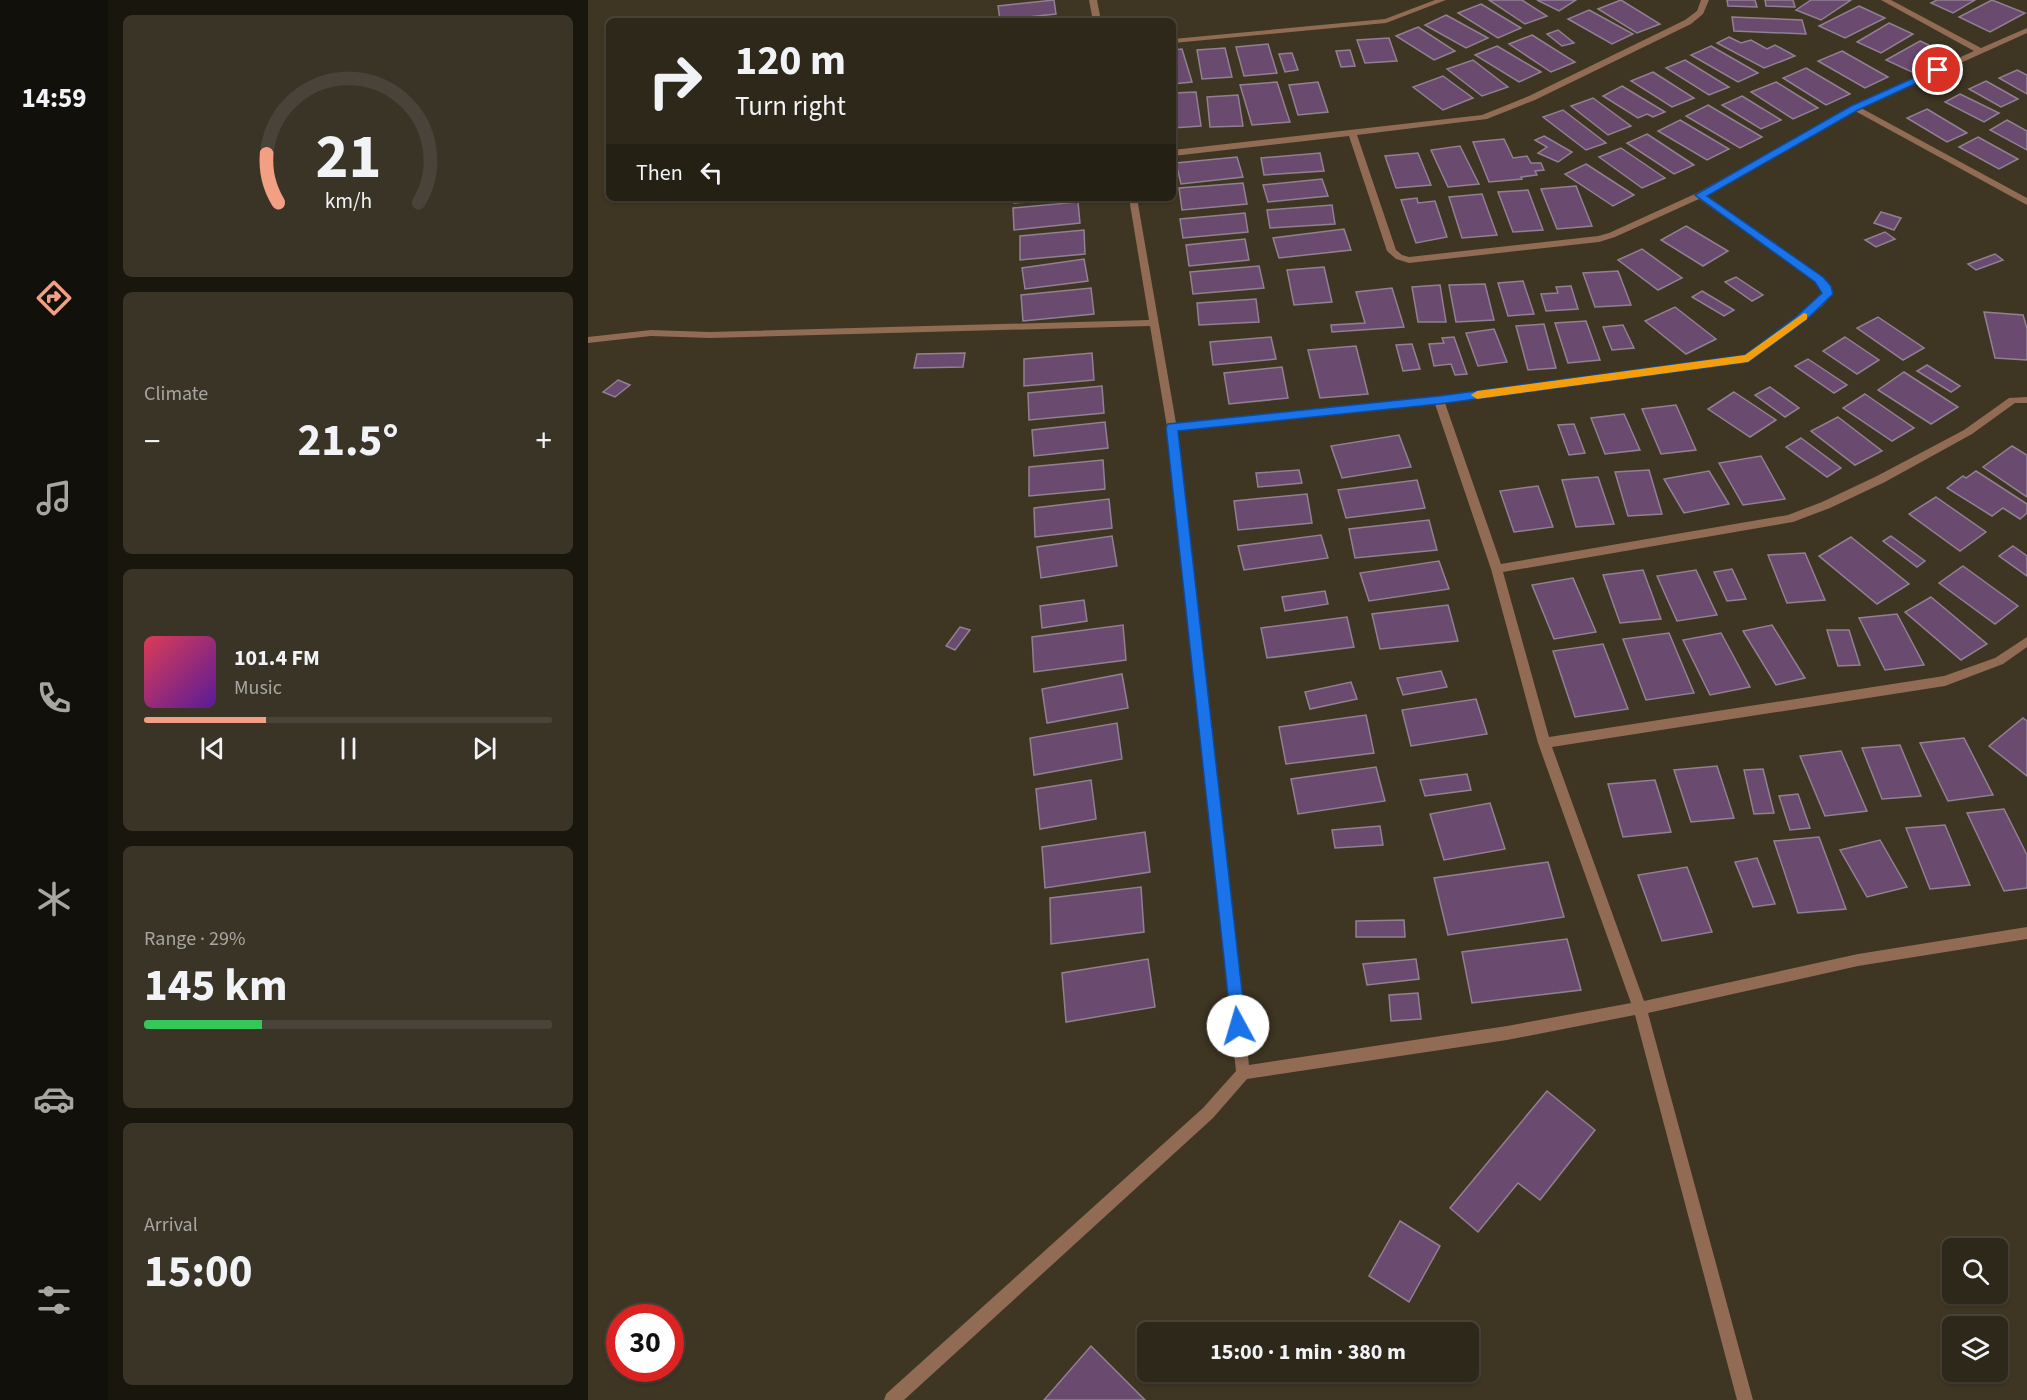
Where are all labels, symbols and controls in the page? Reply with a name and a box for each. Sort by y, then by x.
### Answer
text: 120 m [735,31,846,91]
icon: right [636,42,714,120]
pin [1912,44,1963,95]
icon: arrive [1921,53,1954,86]
text: 14:59 [21,79,87,118]
text: Turn right [735,87,846,126]
text: 21 [315,113,381,202]
icon: left [695,156,728,189]
text: Then [636,157,683,189]
text: km/h [324,186,372,217]
icon: directions [33,277,75,319]
text: Climate [144,380,208,408]
text: 21.5° [297,409,399,473]
text: − [144,418,160,465]
text: + [536,418,552,465]
icon: music [33,477,75,519]
text: 101.4 FM [234,642,320,674]
text: Music [234,674,282,702]
icon: phone [33,677,75,719]
icon: previous [196,732,229,765]
icon: pause [332,732,365,765]
icon: next [468,732,501,765]
icon: climate [33,878,75,920]
text: Range · 29% [144,925,245,953]
text: 145 km [144,954,288,1018]
position arrow [1206,994,1270,1058]
icon: car [33,1078,75,1120]
text: Arrival [144,1211,198,1239]
map controls [1942,1238,2008,1382]
button: search [1942,1238,2008,1304]
text: 15:00 [144,1240,253,1304]
icon: filters [33,1279,75,1321]
speed limit sign: 30 [606,1304,684,1382]
button: layers [1942,1316,2008,1382]
text: 15:00 · 1 min · 380 m [1210,1336,1406,1368]

